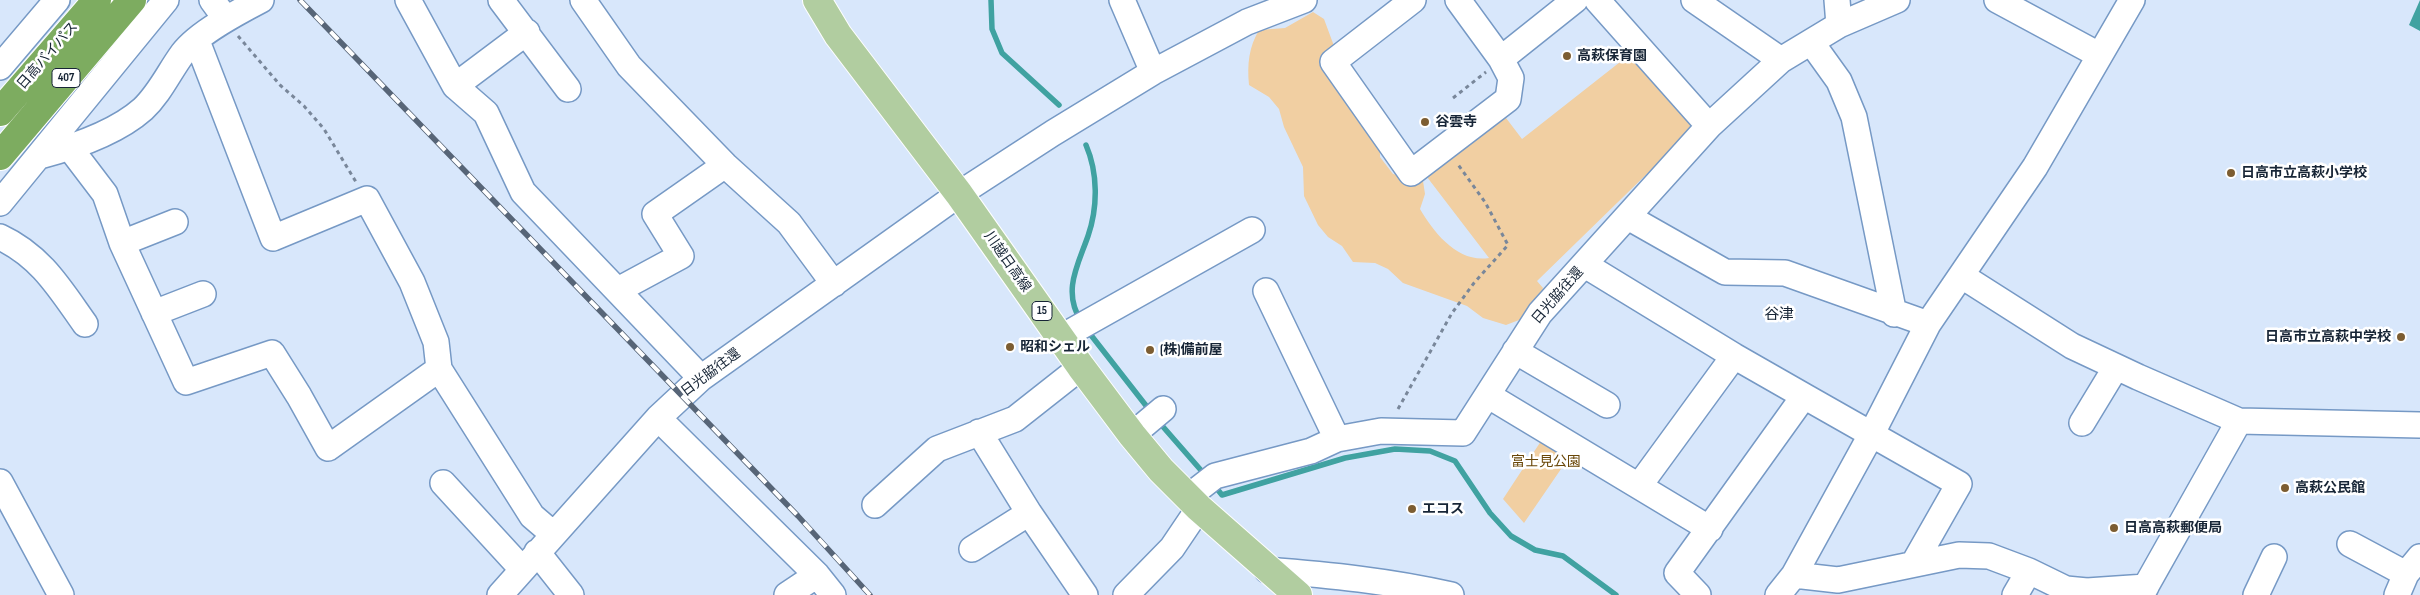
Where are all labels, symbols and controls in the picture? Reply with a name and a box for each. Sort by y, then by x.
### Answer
street label: 日高バイパス [14,19,82,93]
place label: 高萩保育園 [1577,48,1647,64]
marker: 高萩保育園 [1561,50,1573,62]
road number: 407 [52,68,80,88]
place label: 谷雲寺 [1435,114,1477,130]
marker: 谷雲寺 [1419,116,1431,128]
place label: 日高市立高萩小学校 [2241,165,2367,181]
marker: 日高市立高萩小学校 [2225,167,2237,179]
street label: 川越日高線 [980,229,1034,295]
street label: 日光脇往還 [1529,264,1587,328]
road number: 15 [1032,302,1052,321]
district label: 谷津 [1764,306,1794,324]
place label: 日高市立高萩中学校 [2265,329,2391,345]
marker: 日高市立高萩中学校 [2395,331,2407,343]
place label: 昭和シェル [1020,339,1090,355]
marker: 昭和シェル [1004,341,1016,353]
place label: (株)備前屋 [1160,342,1222,358]
marker: (株)備前屋 [1144,344,1156,356]
street label: 日光脇往還 [678,345,744,401]
park label: 富士見公園 [1511,454,1581,470]
place label: 高萩公民館 [2295,480,2365,496]
marker: 高萩公民館 [2279,482,2291,494]
place label: エコス [1422,501,1464,517]
marker: エコス [1406,503,1418,515]
place label: 日高高萩郵便局 [2124,520,2222,536]
marker: 日高高萩郵便局 [2108,522,2120,534]

